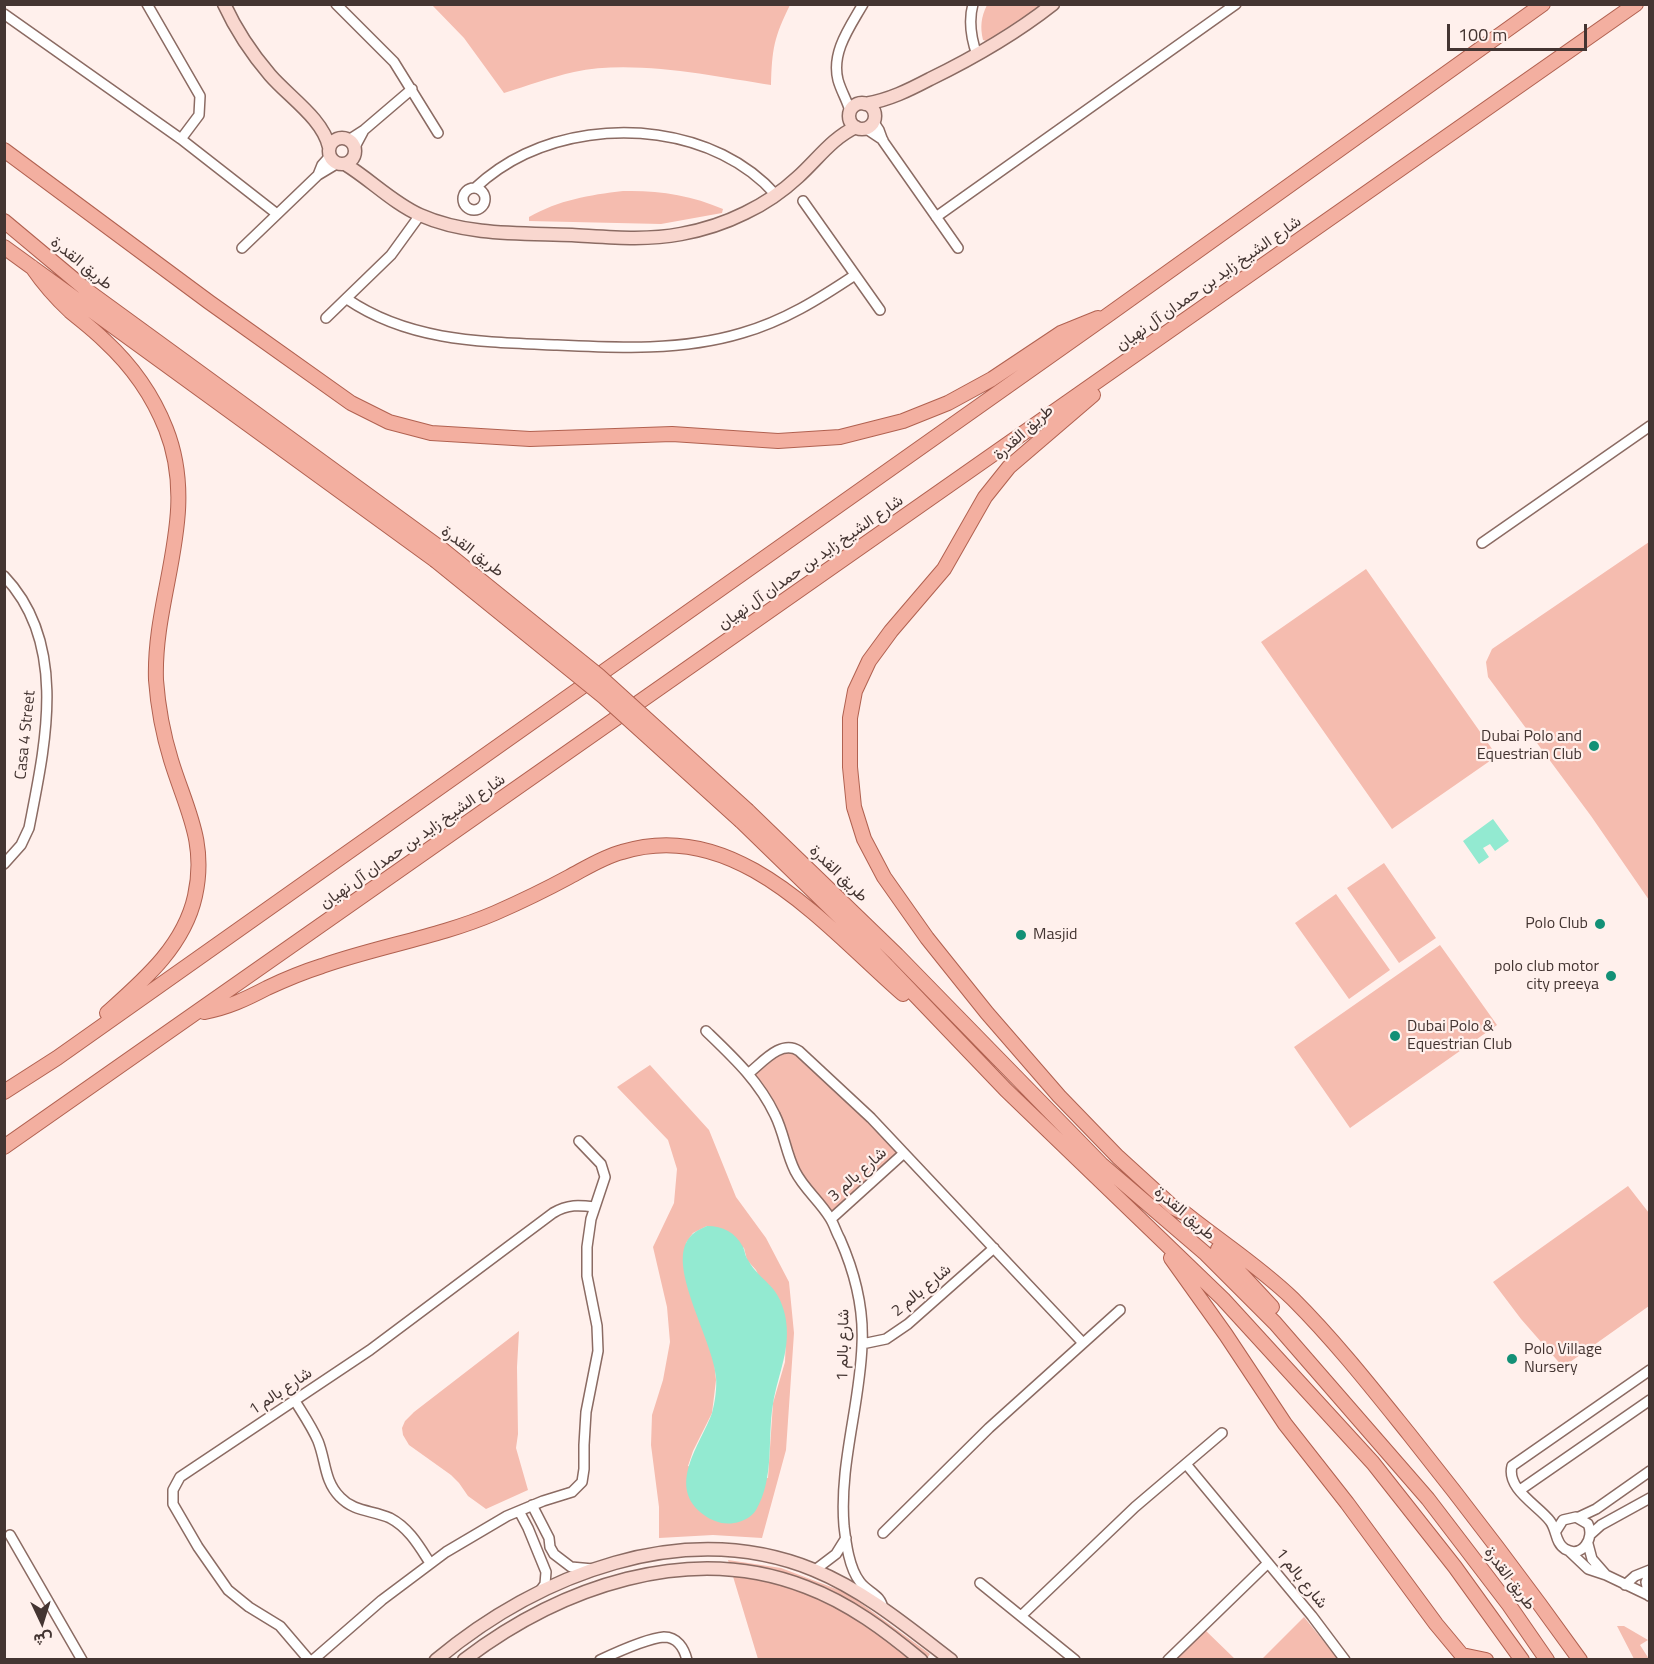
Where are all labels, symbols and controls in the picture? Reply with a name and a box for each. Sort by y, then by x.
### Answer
scale bar [1450,12,1590,50]
text: 100 m [1458,21,1507,48]
street label: شارع الشيخ زايد بن حمدان آل نهيان [1113,212,1305,356]
street label: طريق القدرة [46,233,116,295]
street label: طريق القدرة [990,401,1058,465]
street label: شارع الشيخ زايد بن حمدان آل نهيان [715,491,907,635]
street label: طريق القدرة [437,522,507,582]
street label: Casa 4 Street [12,690,40,780]
place label: Dubai Polo and Equestrian Club [1477,727,1582,765]
marker: Dubai Polo and Equestrian Club [1587,739,1601,753]
street label: شارع الشيخ زايد بن حمدان آل نهيان [317,770,509,914]
street label: طريق القدرة [805,841,871,907]
place label: Polo Club [1525,914,1588,934]
marker: Polo Club [1593,917,1607,931]
place label: Masjid [1033,925,1077,945]
marker: Masjid [1014,928,1028,942]
place label: polo club motor city preeya [1494,957,1599,995]
marker: polo club motor city preeya [1604,969,1618,983]
place label: Dubai Polo & Equestrian Club [1407,1017,1512,1055]
marker: Dubai Polo & Equestrian Club [1388,1029,1402,1043]
street label: شارع بالم 3 [825,1144,891,1206]
street label: طريق القدرة [1150,1183,1218,1245]
street label: شارع بالم 2 [888,1261,956,1321]
street label: شارع بالم 1 [834,1309,854,1381]
place label: Polo Village Nursery [1524,1340,1602,1378]
marker: Polo Village Nursery [1505,1352,1519,1366]
street label: شارع بالم 1 [246,1364,316,1420]
street label: طريق القدرة [1479,1544,1539,1614]
street label: شارع بالم 1 [1271,1545,1331,1613]
north arrow [12,1592,72,1652]
text: ش [33,1627,54,1653]

